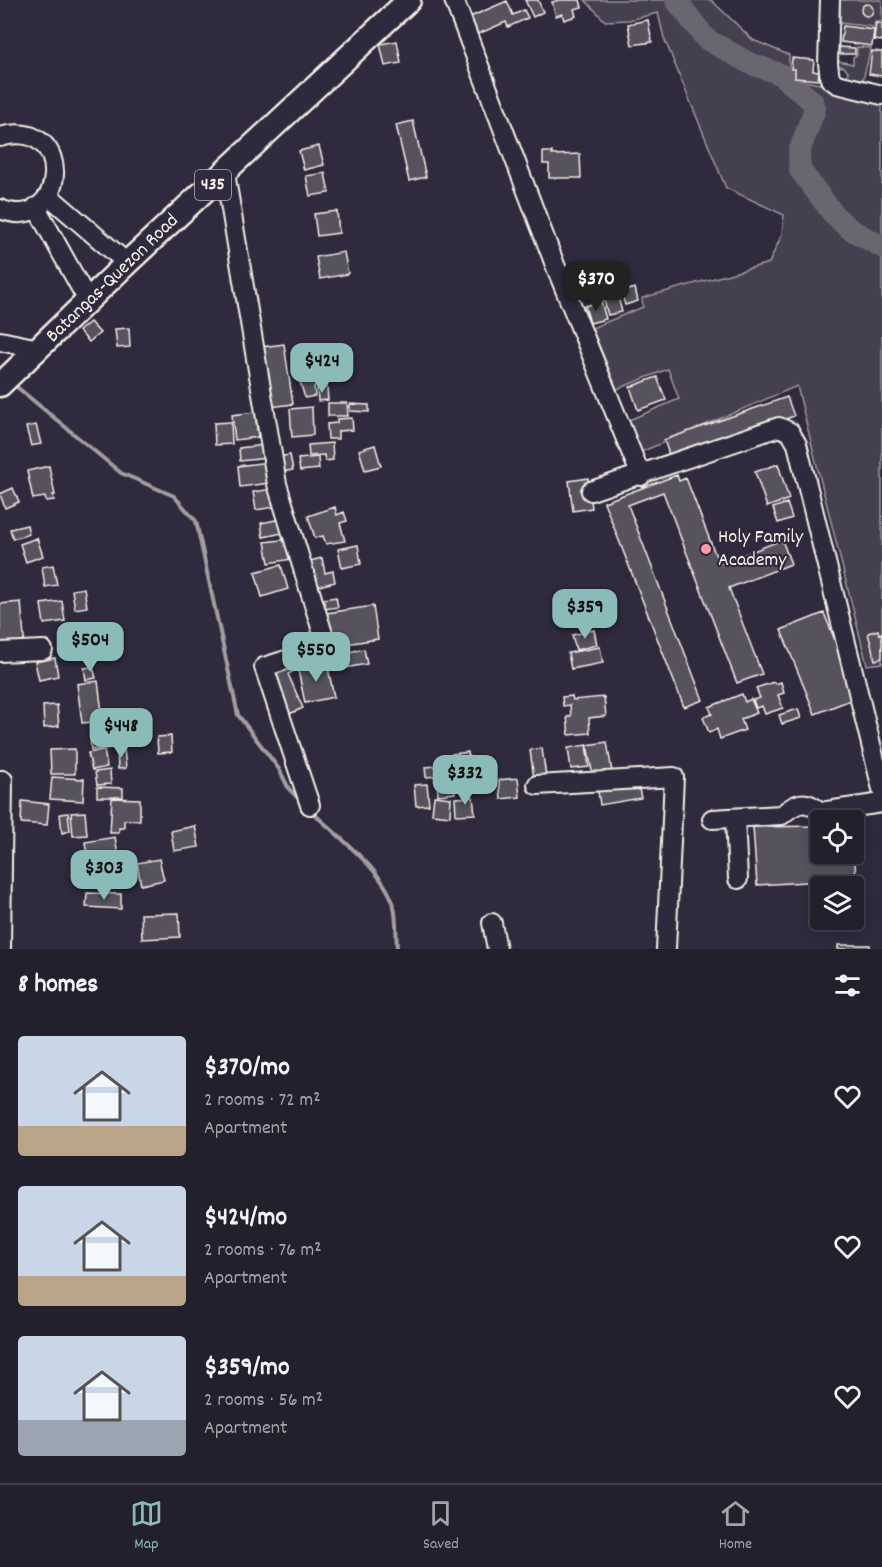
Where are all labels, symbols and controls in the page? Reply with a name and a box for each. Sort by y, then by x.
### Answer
road number: 435 [195,170,231,200]
street label: Batangas-Quezon Road [40,208,186,350]
pin: $370 [560,261,632,312]
text: $370 [577,266,615,294]
pin: $424 [286,343,358,394]
text: $424 [304,348,340,376]
place label: Holy Family Academy [718,524,804,575]
marker: Holy Family Academy [699,542,713,556]
pin: $359 [549,589,621,640]
text: $359 [566,594,604,622]
pin: $504 [54,622,126,673]
text: $504 [71,627,109,655]
pin: $550 [280,632,352,683]
text: $550 [296,637,336,665]
pin: $448 [85,708,157,759]
text: $448 [104,713,138,741]
pin: $332 [429,755,501,806]
text: $332 [447,760,483,788]
map controls [810,810,864,930]
button: locate [810,810,864,864]
pin: $303 [68,850,140,901]
text: $303 [85,855,123,883]
button: layers [810,876,864,930]
text: 8 homes [18,967,98,1004]
icon: filters [831,969,864,1002]
text: $370/mo [204,1050,290,1087]
icon: home [66,1060,138,1132]
icon: heart [831,1080,864,1113]
text: 2 rooms · 72 m² [204,1087,320,1115]
text: Apartment [204,1115,287,1143]
text: $424/mo [204,1200,287,1237]
icon: home [66,1210,138,1282]
icon: heart [831,1230,864,1263]
text: 2 rooms · 76 m² [204,1237,322,1265]
text: Apartment [204,1265,287,1293]
text: $359/mo [204,1350,290,1387]
icon: home [66,1360,138,1432]
icon: heart [831,1380,864,1413]
text: 2 rooms · 56 m² [204,1387,323,1415]
text: Apartment [204,1415,287,1443]
tab: Map [130,1497,163,1556]
tab: Saved [423,1497,459,1556]
tab: Home [719,1497,752,1556]

